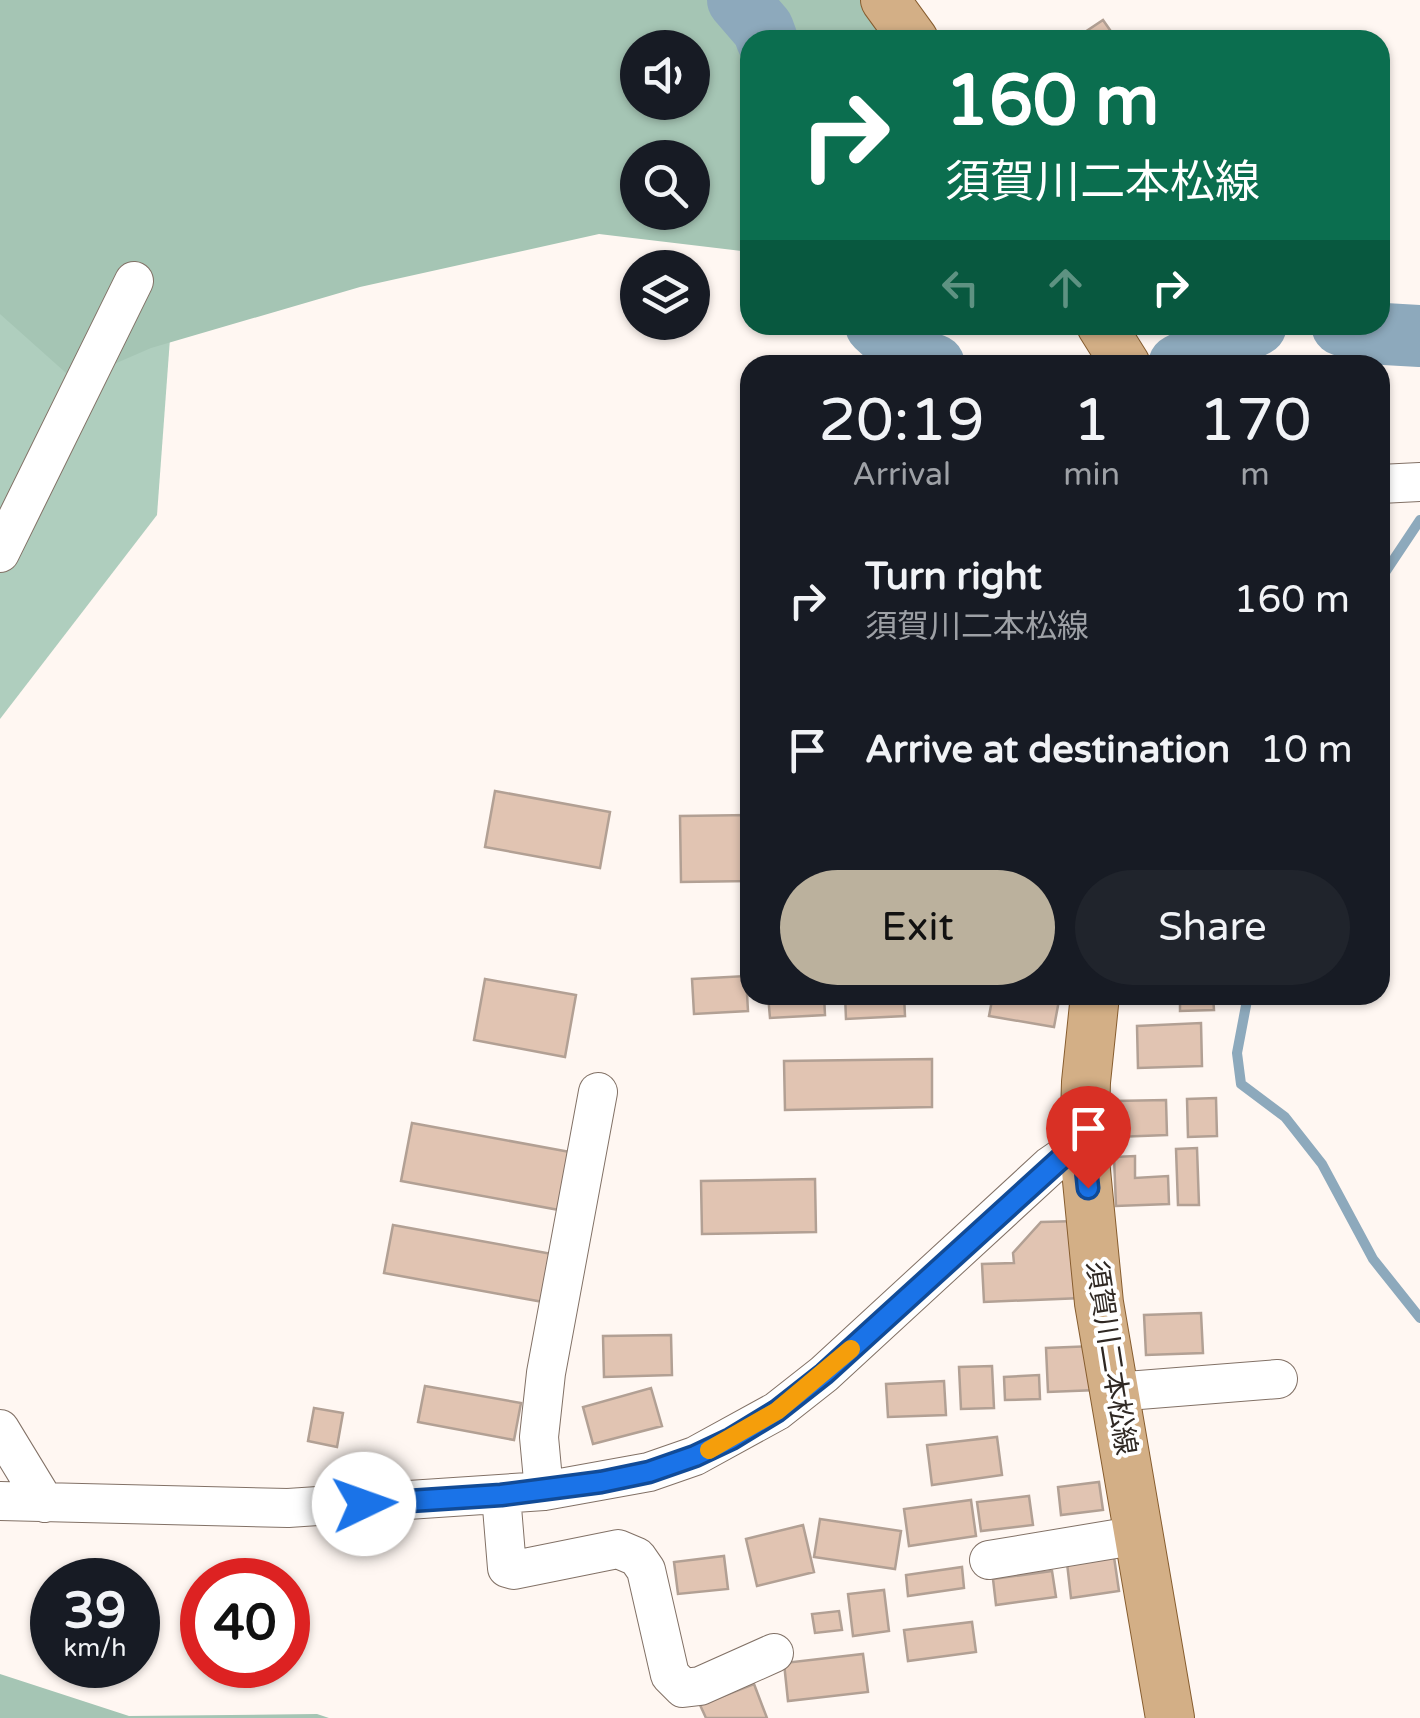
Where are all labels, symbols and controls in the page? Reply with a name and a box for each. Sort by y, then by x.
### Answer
map controls [620,30,710,340]
button: sound [620,30,710,120]
text: 160 m [945,60,1159,144]
icon: right [780,70,910,200]
button: search [620,140,710,230]
text: 須賀川二本松線 [945,156,1260,210]
button: layers [620,250,710,340]
icon: left [933,260,988,315]
icon: ahead [1038,260,1093,315]
icon: right [1143,260,1198,315]
text: 20:19 [818,385,985,457]
text: 1 [1073,385,1110,457]
text: 170 [1198,385,1312,457]
text: Arrival [852,456,951,494]
text: min [1063,456,1120,494]
text: m [1240,456,1270,494]
text: Turn right [865,554,1042,600]
icon: right [780,573,835,628]
text: 160 m [1234,577,1350,623]
text: 須賀川二本松線 [865,608,1089,646]
icon: arrive [780,723,835,778]
text: Arrive at destination [865,727,1230,773]
text: 10 m [1260,727,1353,773]
button: Exit [780,870,1055,985]
button: Share [1075,870,1350,985]
pin [1046,1086,1131,1189]
icon: arrive [1061,1101,1116,1156]
street label: 須賀川二本松線 [1079,1259,1143,1457]
position arrow [312,1452,416,1556]
speed limit sign: 40 [180,1558,310,1688]
text: 39 [64,1581,126,1641]
text: km/h [64,1633,126,1663]

